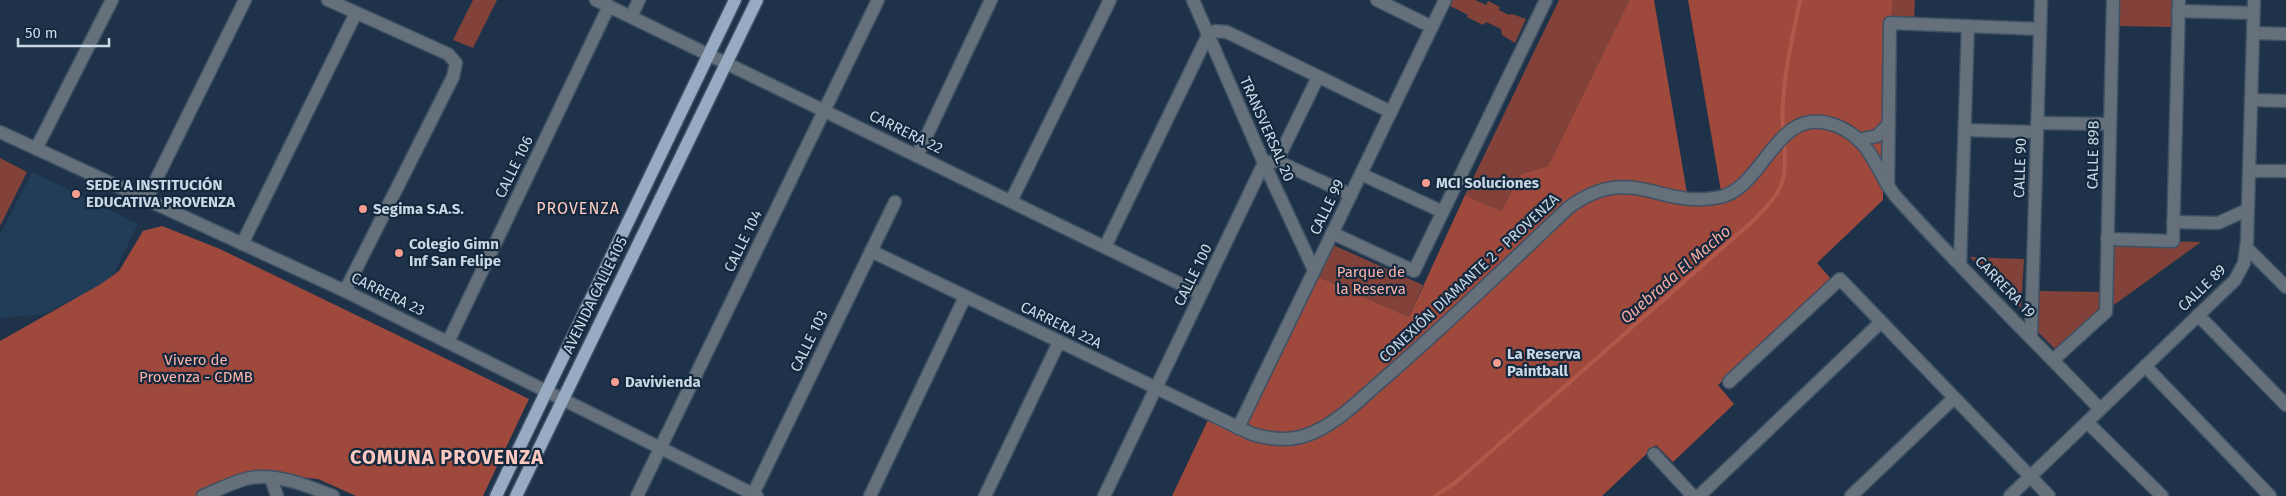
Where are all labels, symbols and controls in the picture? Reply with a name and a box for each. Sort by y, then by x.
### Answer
scale bar [18,15,109,47]
text: 50 m [25,24,58,42]
street label: TRANSVERSAL 20 [1236,74,1298,184]
street label: CARRERA 22 [866,106,946,158]
street label: CALLE 89B [2083,120,2103,190]
street label: CALLE 106 [491,133,537,201]
street label: CALLE 90 [2010,138,2030,198]
place label: MCI Soluciones [1436,174,1539,192]
place label: SEDE A INSTITUCIÓN EDUCATIVA PROVENZA [86,176,236,211]
street label: CALLE 99 [1306,176,1348,238]
marker: MCI Soluciones [1420,177,1432,189]
marker: SEDE A INSTITUCIÓN EDUCATIVA PROVENZA [70,188,82,200]
street label: CONEXIÓN DIAMANTE 2 - PROVENZA [1375,190,1563,366]
district label: PROVENZA [536,199,620,218]
place label: Segima S.A.S. [373,200,464,218]
marker: Segima S.A.S. [357,203,369,215]
street label: CALLE 104 [720,207,766,275]
water label: Quebrada El Macho [1616,221,1734,327]
street label: AVENIDA CALLE 105 [559,234,631,356]
place label: Colegio Gimn Inf San Felipe [409,235,501,270]
street label: CALLE 100 [1170,241,1216,309]
marker: Colegio Gimn Inf San Felipe [393,247,405,259]
street label: CARRERA 19 [1971,252,2039,322]
street label: CALLE 89 [2174,261,2230,315]
park label: Parque de la Reserva [1336,263,1406,298]
street label: CARRERA 23 [348,268,428,320]
street label: CARRERA 22A [1017,298,1105,353]
street label: CALLE 103 [786,307,832,375]
place label: La Reserva Paintball [1507,345,1581,380]
park label: Vivero de Provenza - CDMB [139,351,253,386]
marker: La Reserva Paintball [1491,357,1503,369]
place label: Davivienda [625,373,701,391]
marker: Davivienda [609,376,621,388]
district label: COMUNA PROVENZA [350,445,544,469]

